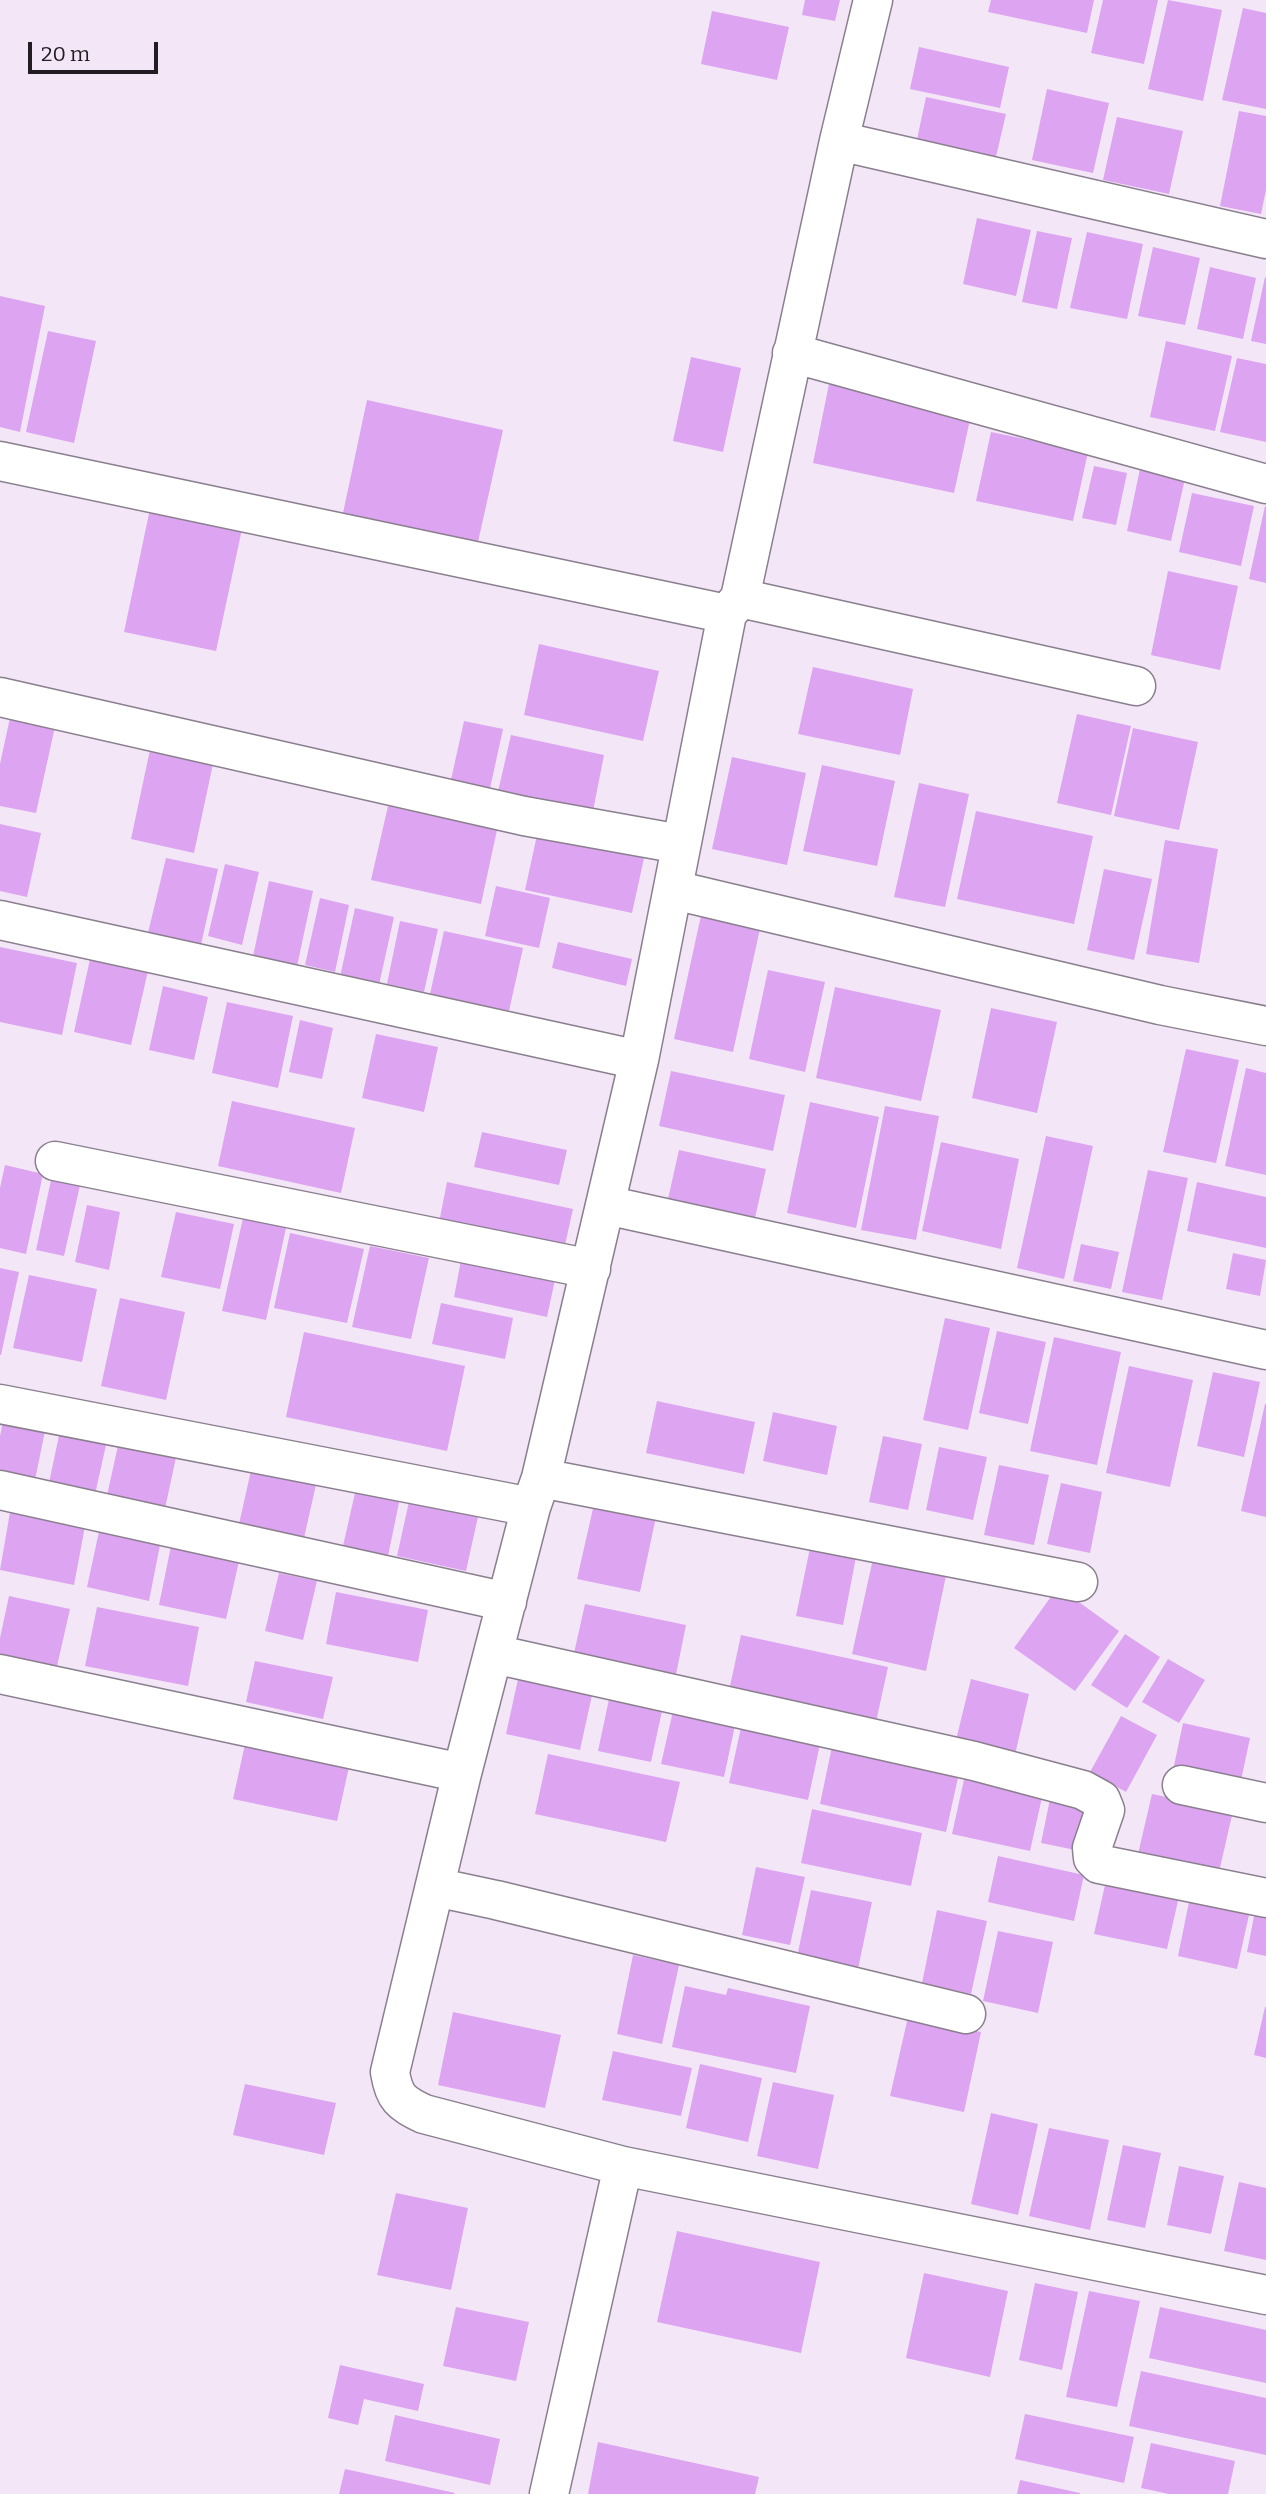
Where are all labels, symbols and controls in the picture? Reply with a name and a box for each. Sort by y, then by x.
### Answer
scale bar [32,28,161,72]
text: 20 m [41,41,90,67]

